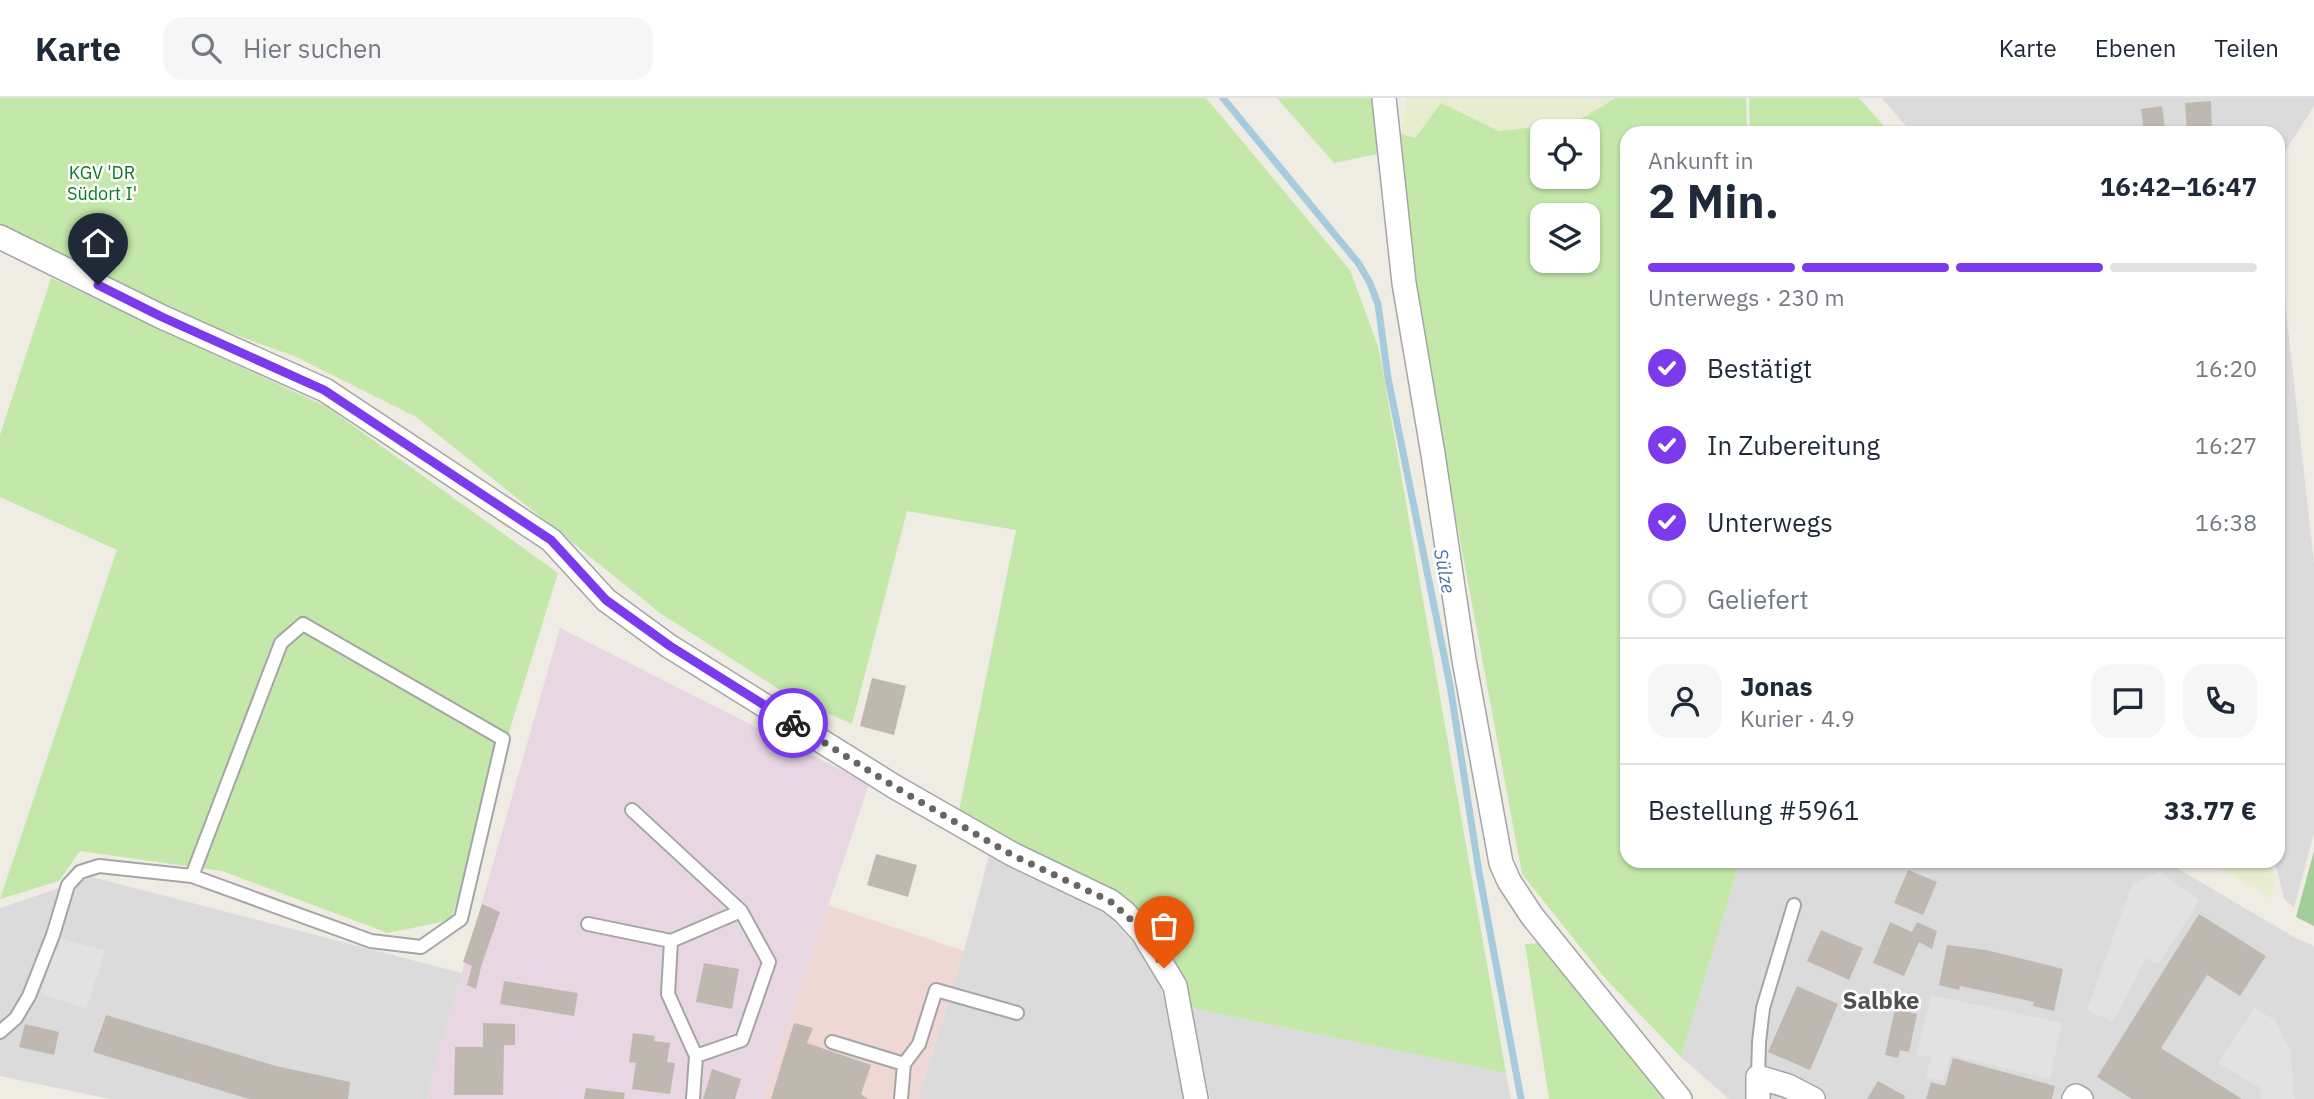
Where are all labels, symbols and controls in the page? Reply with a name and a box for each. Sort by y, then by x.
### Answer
search box [163,17,653,80]
text: Karte [35,27,121,70]
icon: search [187,29,225,67]
text: Hier suchen [243,31,382,65]
text: Karte [1999,32,2057,64]
text: Ebenen [2095,32,2176,64]
text: Teilen [2214,32,2279,64]
map controls [1530,119,1600,273]
button: locate [1530,119,1600,189]
text: Ankunft in [1648,145,1754,175]
park label: KGV 'DR Südort I' [67,161,137,205]
text: 16:42–16:47 [2100,169,2257,203]
text: 2 Min. [1648,171,1779,231]
button: layers [1530,203,1600,273]
pin [68,213,128,285]
icon: home [79,224,117,262]
text: Unterwegs · 230 m [1648,282,1845,312]
icon: check [1648,349,1686,387]
text: Bestätigt [1707,351,1812,385]
text: 16:20 [2195,353,2257,383]
icon: check [1648,426,1686,464]
text: In Zubereitung [1707,428,1880,462]
text: 16:27 [2195,430,2257,460]
icon: check [1648,503,1686,541]
text: Unterwegs [1707,505,1833,539]
text: 16:38 [2195,507,2257,537]
water label: Sülze [1429,547,1461,596]
text: Geliefert [1707,582,1809,616]
button: person [1648,664,1722,738]
button: chat [2091,664,2165,738]
button: phone [2183,664,2257,738]
text: Jonas [1740,669,1813,703]
courier [758,688,828,758]
text: Kurier · 4.9 [1740,703,1855,733]
icon: bike [774,704,812,742]
text: Bestellung #5961 [1648,793,1859,827]
text: 33.77 € [2164,793,2257,827]
pin [1134,896,1194,968]
icon: bag [1145,907,1183,945]
district label: Salbke [1842,984,1920,1016]

